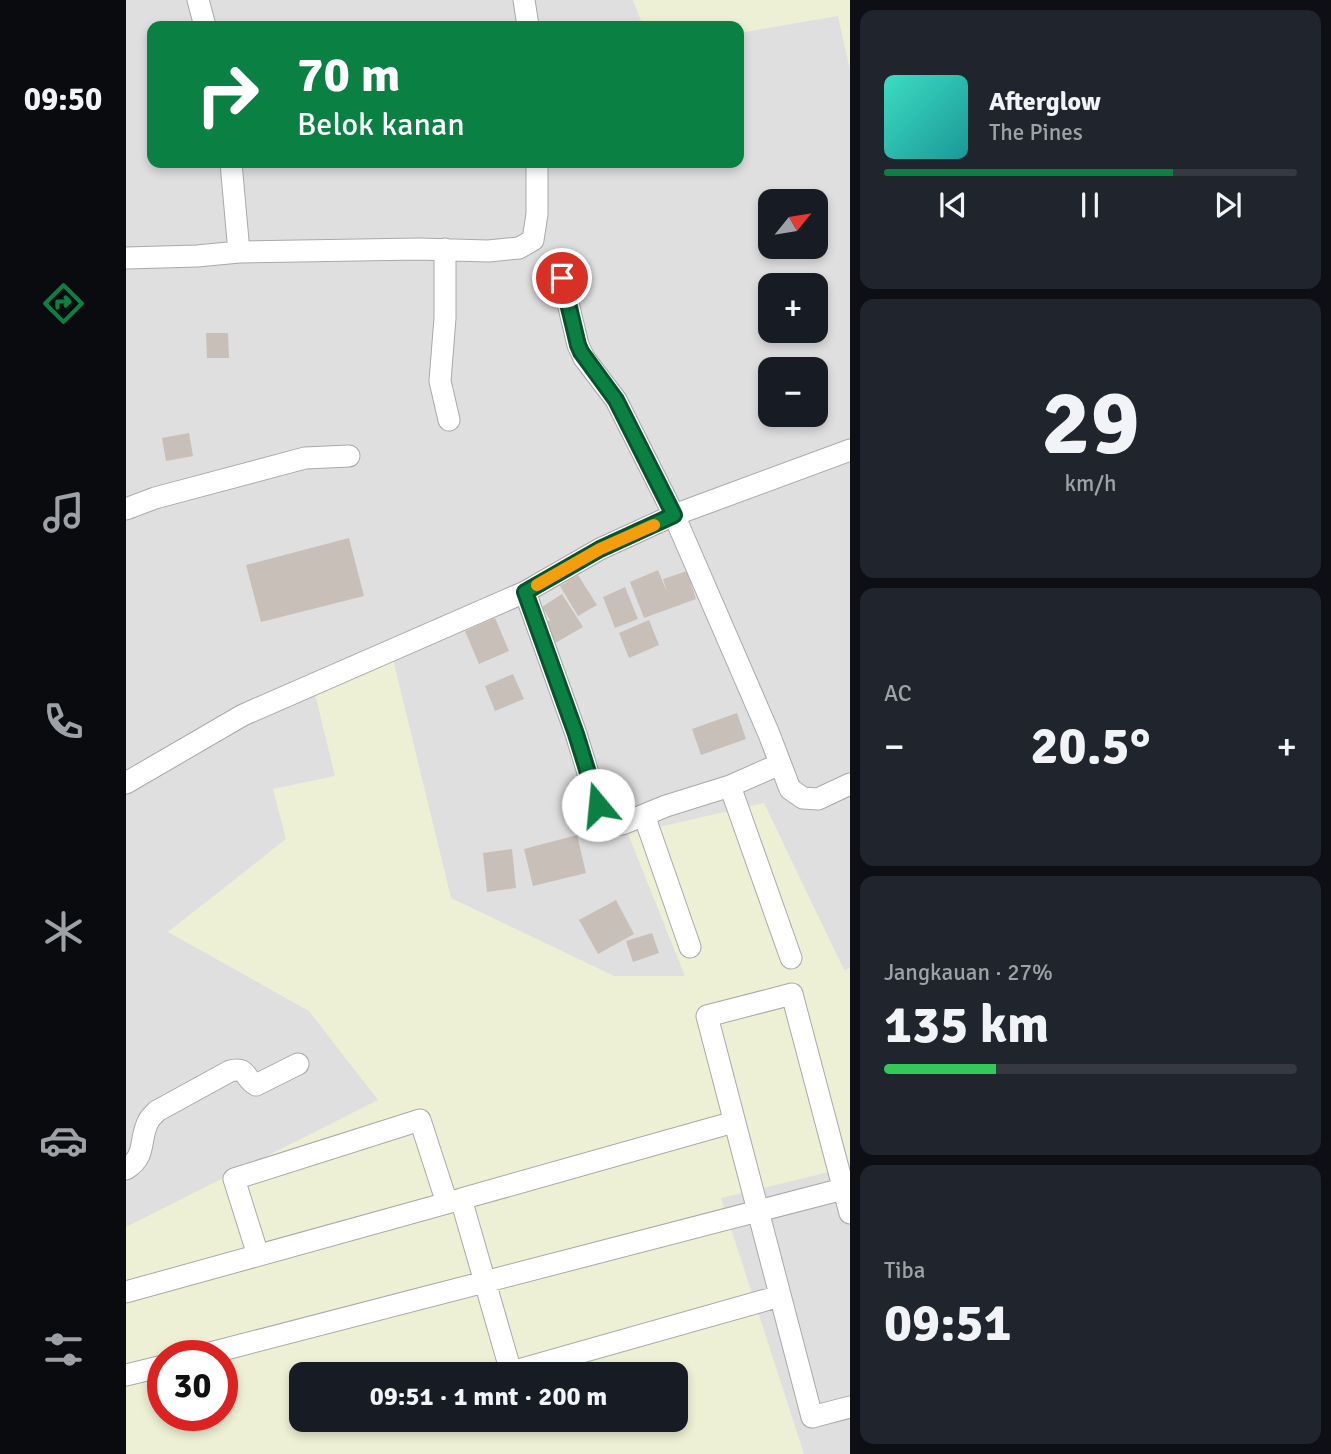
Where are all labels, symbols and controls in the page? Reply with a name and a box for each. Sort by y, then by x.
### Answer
text: 70 m [297,45,400,105]
icon: right [182,49,273,140]
text: 09:50 [24,80,102,119]
text: Afterglow [989,86,1101,118]
text: Belok kanan [297,105,465,144]
text: The Pines [989,118,1083,147]
icon: previous [934,186,972,224]
icon: pause [1071,186,1109,224]
icon: next [1209,186,1247,224]
north arrow [758,189,828,259]
map controls [758,189,828,427]
pin [532,248,592,308]
icon: arrive [543,259,581,297]
button: + [758,273,828,343]
icon: directions [39,279,88,328]
button: − [758,357,828,427]
text: 29 [1041,367,1140,480]
text: km/h [1064,469,1117,498]
icon: music [39,488,88,537]
text: AC [884,679,912,708]
icon: phone [39,697,88,746]
text: 20.5° [1031,714,1150,778]
text: − [884,723,905,770]
text: + [1276,723,1297,770]
position arrow [561,768,635,842]
icon: climate [39,907,88,956]
text: Jangkauan · 27% [884,958,1053,987]
text: 135 km [884,993,1049,1057]
icon: car [39,1116,88,1165]
text: Tiba [884,1256,925,1285]
text: 09:51 [884,1291,1012,1355]
icon: filters [39,1325,88,1374]
speed limit sign: 30 [147,1340,238,1431]
text: 09:51 · 1 mnt · 200 m [370,1381,607,1413]

